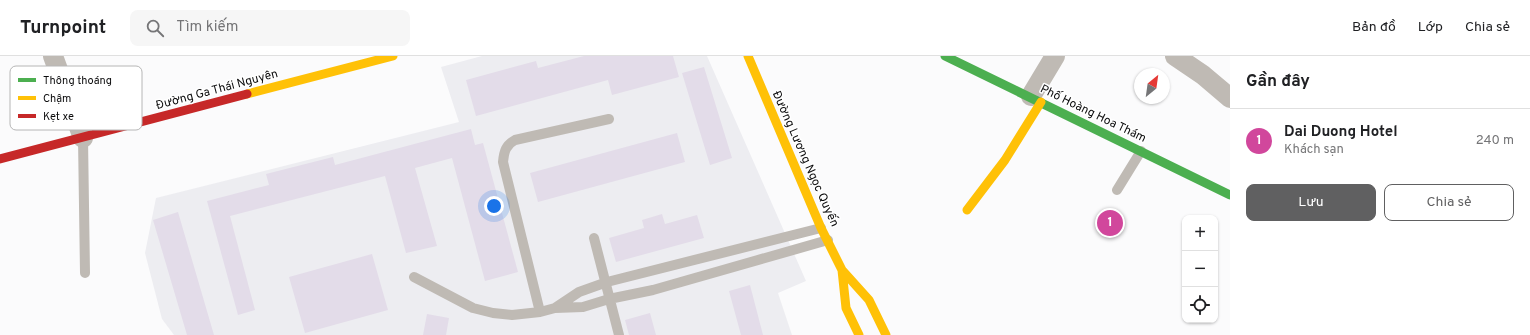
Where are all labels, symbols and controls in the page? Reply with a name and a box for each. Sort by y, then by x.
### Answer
search box [130,10,410,46]
text: Turnpoint [20,16,106,40]
icon: search [144,17,166,39]
text: Tìm kiếm [176,18,239,37]
text: Bản đồ [1352,19,1396,36]
text: Lớp [1418,19,1443,36]
text: Chia sẻ [1465,19,1510,36]
legend [10,66,142,130]
street label: Đường Ga Thái Nguyên [154,66,280,114]
north arrow [1134,68,1170,104]
text: Gần đây [1246,71,1310,93]
text: Thông thoáng [43,74,112,88]
street label: Phố Hoàng Hoa Thám [1037,81,1149,147]
street label: Đường Lương Ngọc Quyến [768,89,842,229]
text: Chậm [43,92,71,106]
text: Kẹt xe [43,110,74,124]
text: Dai Duong Hotel [1284,123,1398,142]
text: 1 [1256,133,1262,149]
text: 240 m [1476,133,1514,149]
text: Khách sạn [1284,142,1344,158]
button: Lưu [1246,184,1376,221]
button: Chia sẻ [1384,184,1514,221]
your location [484,196,504,216]
pin: 1 [1097,208,1123,238]
map controls [1182,215,1218,323]
button: + [1182,215,1218,251]
button: − [1182,251,1218,287]
button: locate [1182,287,1218,323]

